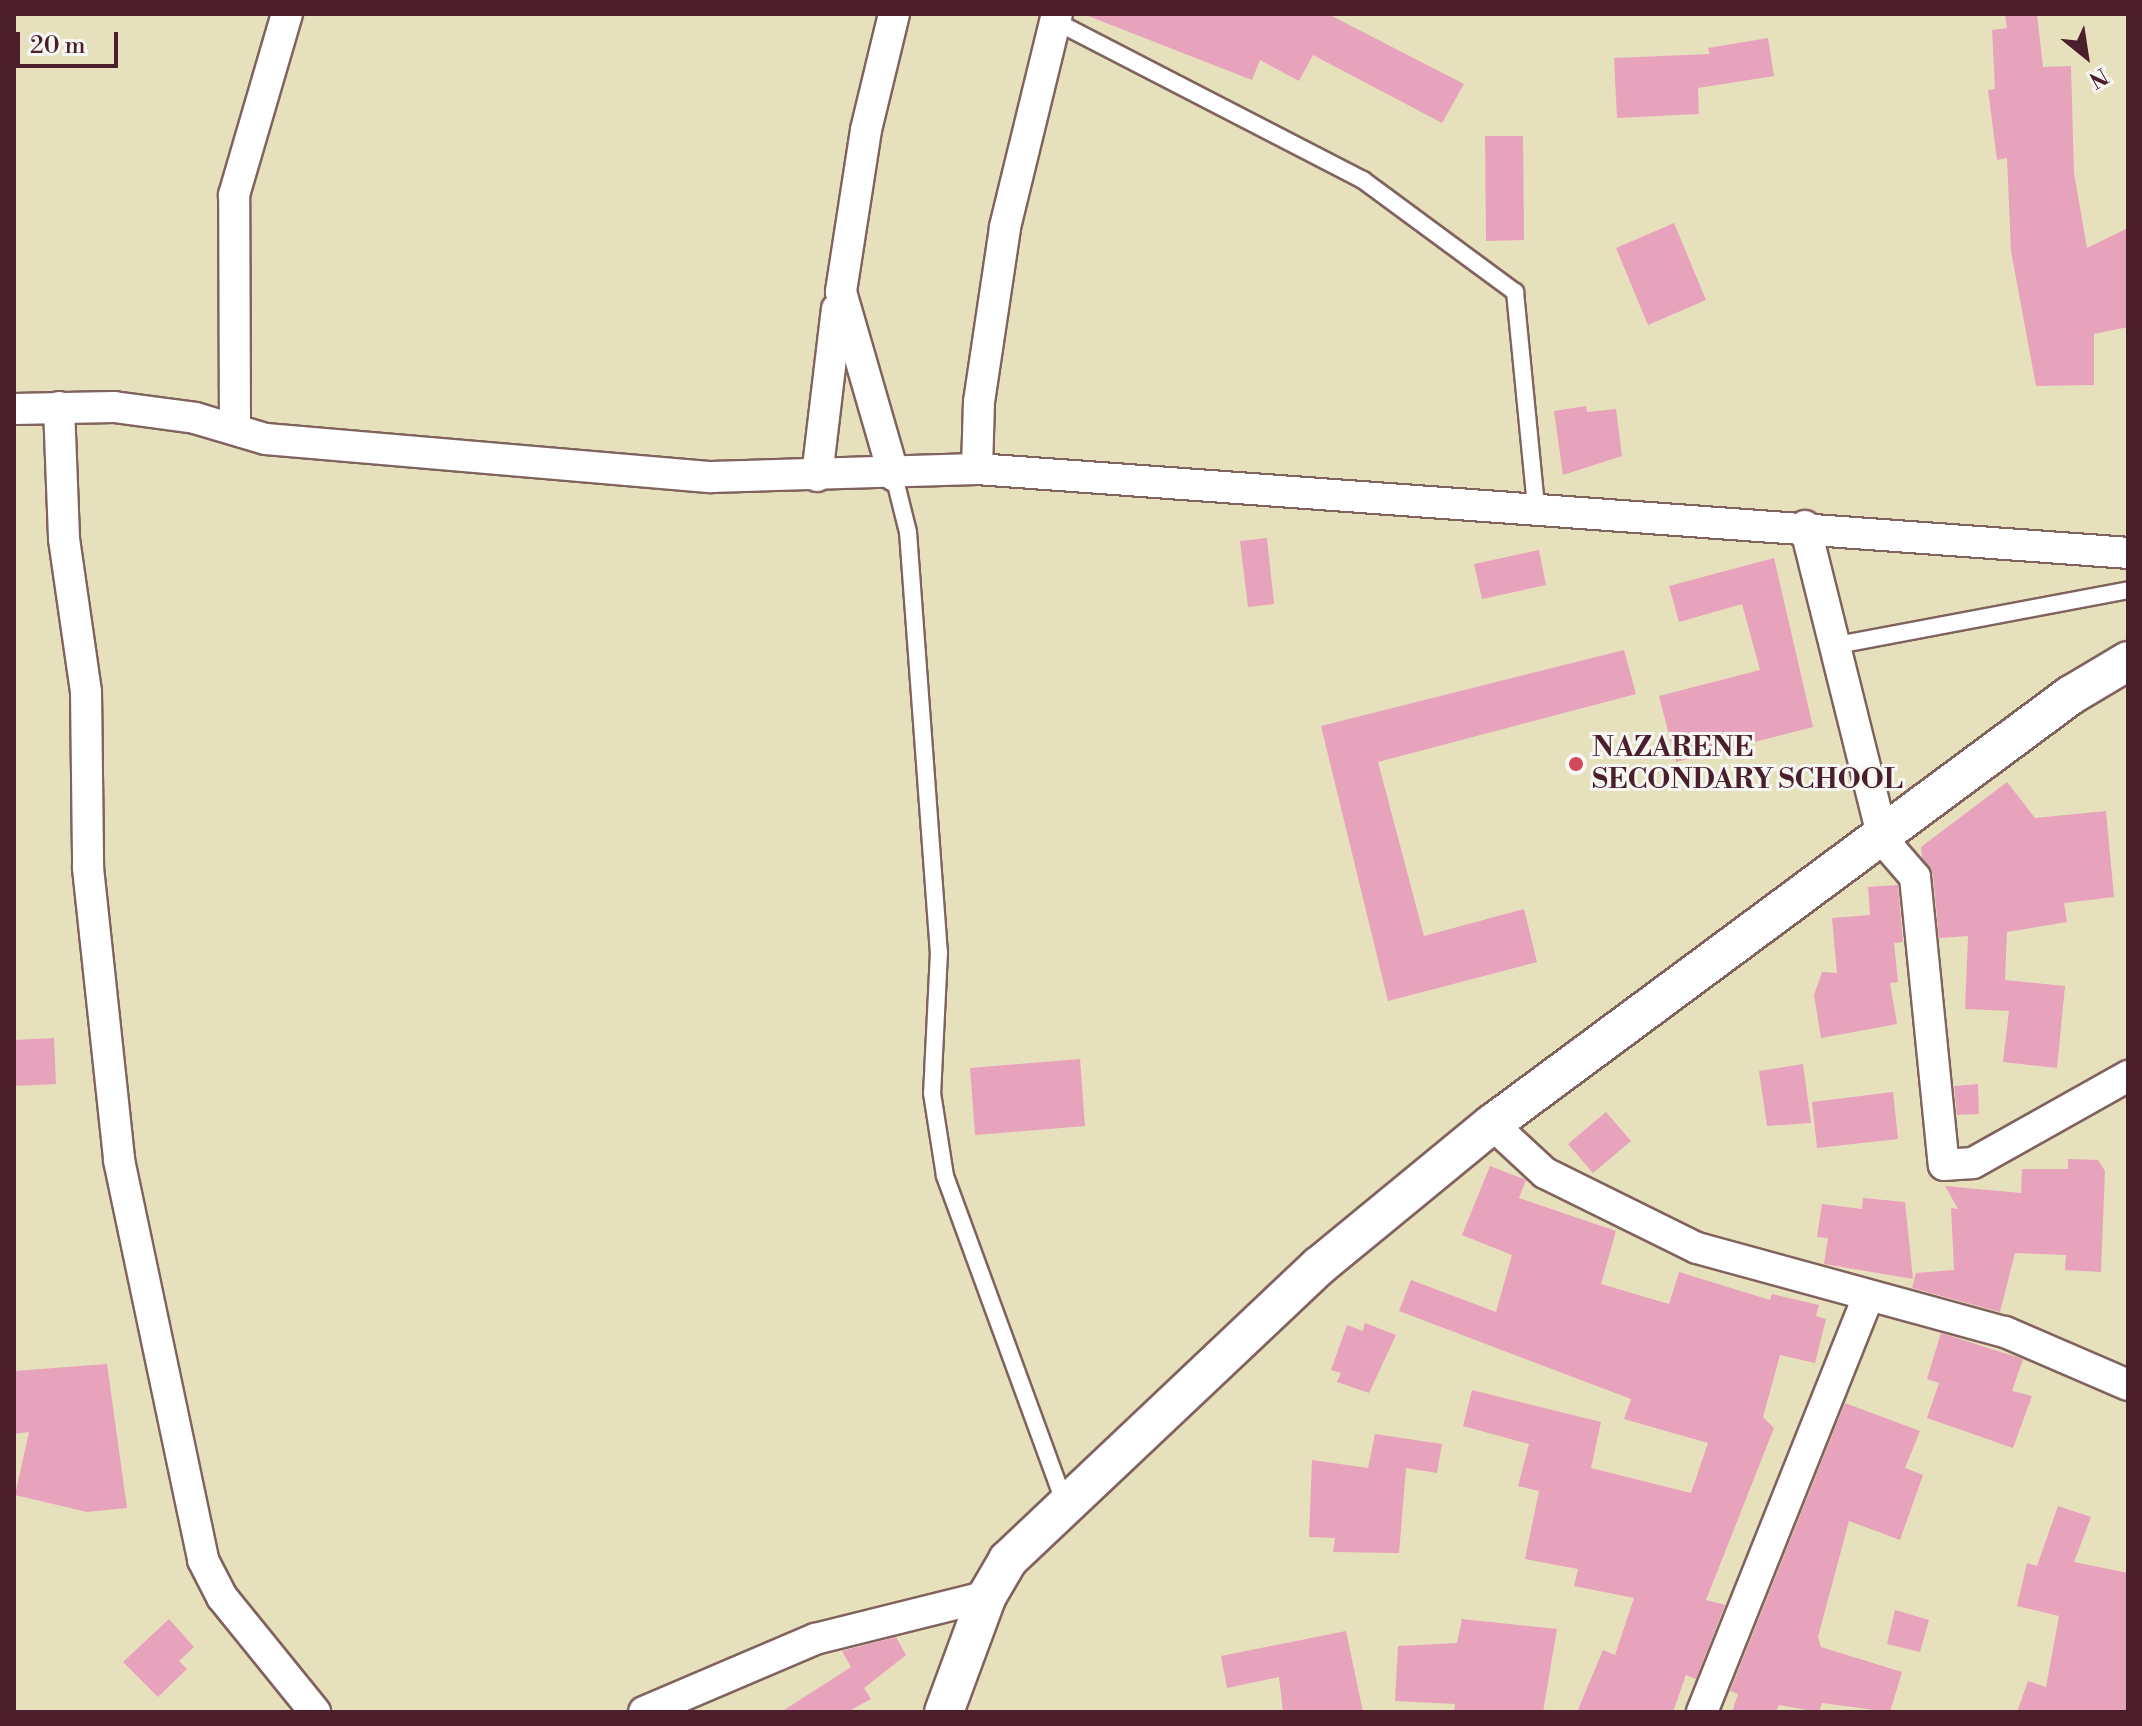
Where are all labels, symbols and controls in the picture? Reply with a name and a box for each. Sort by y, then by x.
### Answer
scale bar [20,16,122,66]
north arrow [2046,16,2126,96]
text: 20 m [30,31,86,61]
text: N [2084,61,2113,93]
place label: NAZARENE SECONDARY SCHOOL [1592,731,1903,797]
marker: NAZARENE SECONDARY SCHOOL [1567,755,1585,773]

